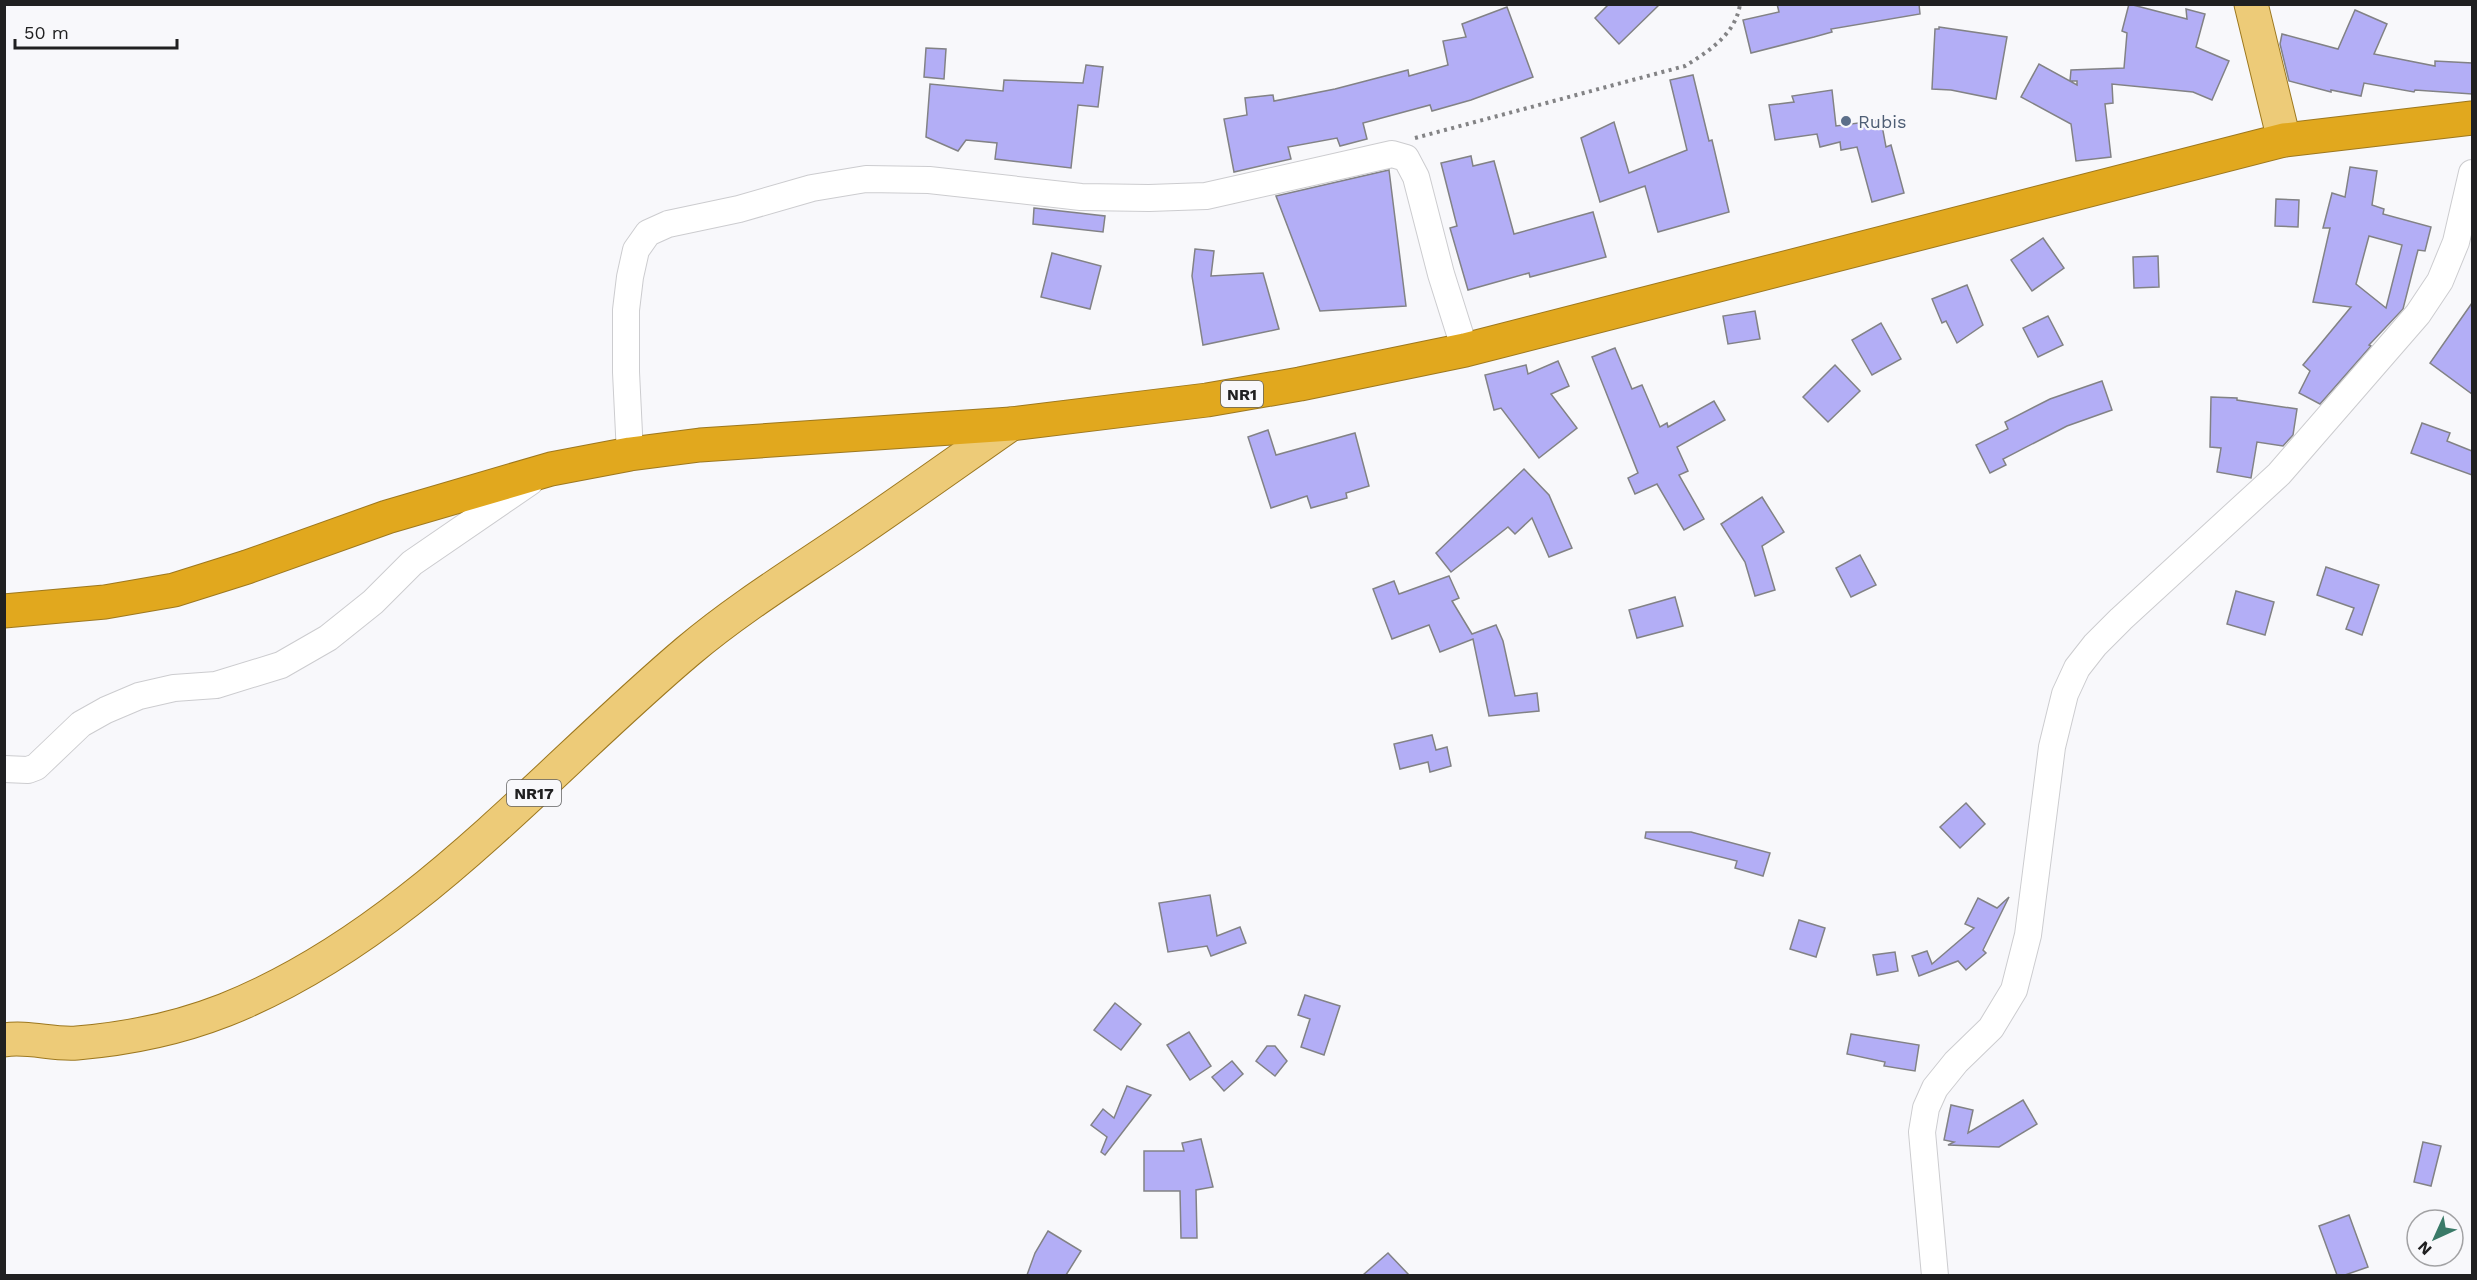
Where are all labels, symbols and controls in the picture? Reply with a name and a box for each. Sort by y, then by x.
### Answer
scale bar [15,12,177,50]
text: 50 m [24,22,69,43]
place label: Rubis [1858,111,1906,132]
marker: Rubis [1839,114,1853,128]
road number: NR1 [1221,381,1263,407]
road number: NR17 [507,780,561,806]
north arrow [2405,1208,2465,1268]
text: N [2414,1237,2436,1259]

